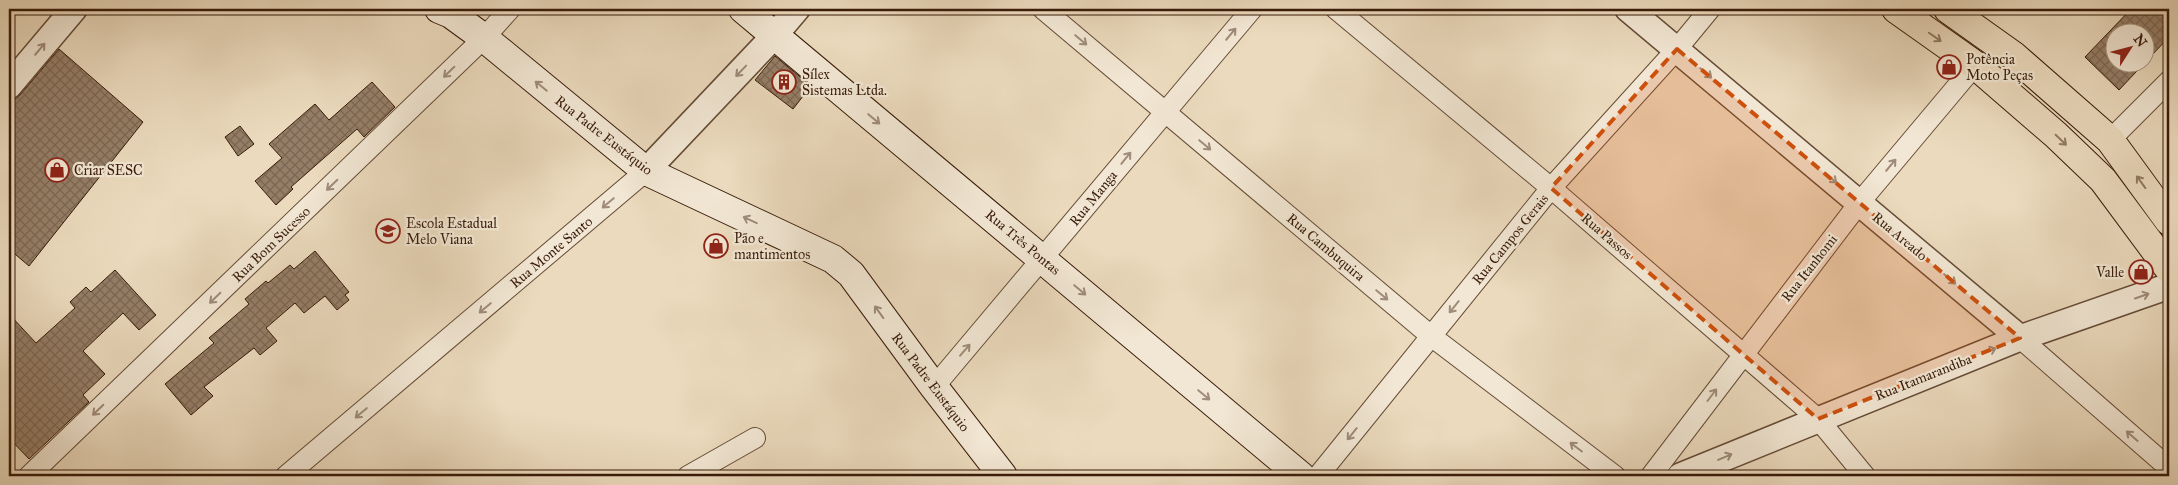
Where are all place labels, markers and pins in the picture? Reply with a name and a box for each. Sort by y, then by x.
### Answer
place label: Potência Moto Peças [1966,51,2033,84]
shop icon: Potência Moto Peças [1936,54,1962,80]
place label: Sílex Sistemas Ltda. [802,66,887,99]
building icon: Sílex Sistemas Ltda. [771,69,797,95]
shop icon: Criar SESC [44,157,70,183]
place label: Criar SESC [74,162,143,179]
place label: Escola Estadual Melo Viana [406,215,497,248]
school or university icon: Escola Estadual Melo Viana [375,218,401,244]
place label: Pão e mantimentos [734,230,810,263]
shop icon: Pão e mantimentos [703,233,729,259]
shop icon: Valle [2128,259,2154,285]
place label: Valle [2095,264,2124,281]

